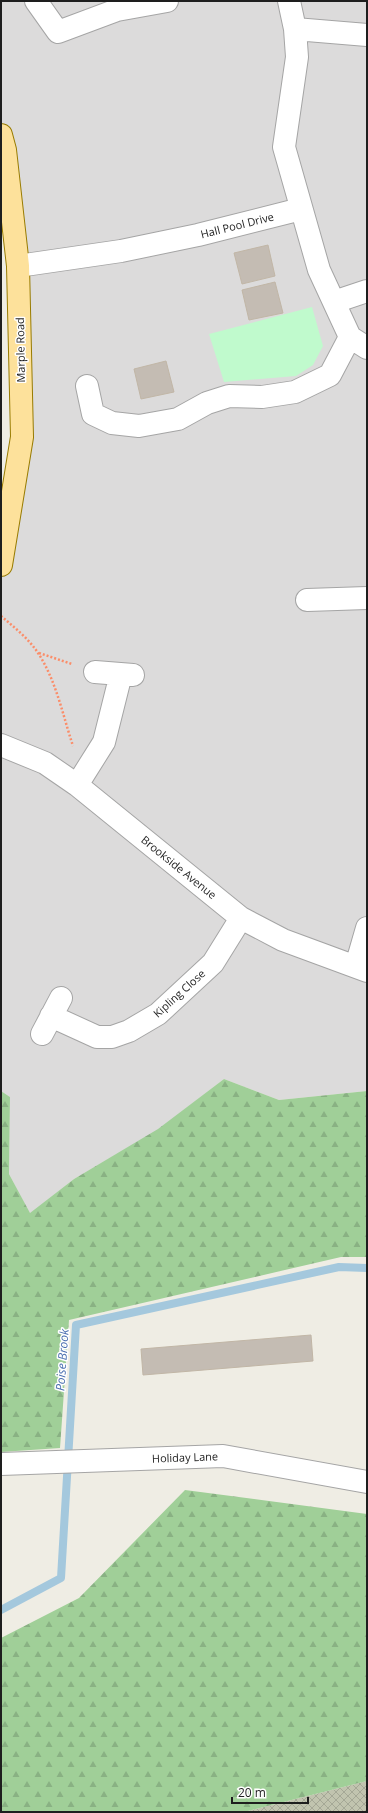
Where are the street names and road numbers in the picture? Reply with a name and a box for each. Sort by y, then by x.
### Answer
street label: Hall Pool Drive [199,209,275,241]
street label: Marple Road [12,317,28,383]
street label: Brookside Avenue [138,832,220,902]
street label: Kipling Close [150,966,208,1020]
street label: Holiday Lane [152,1448,218,1466]

